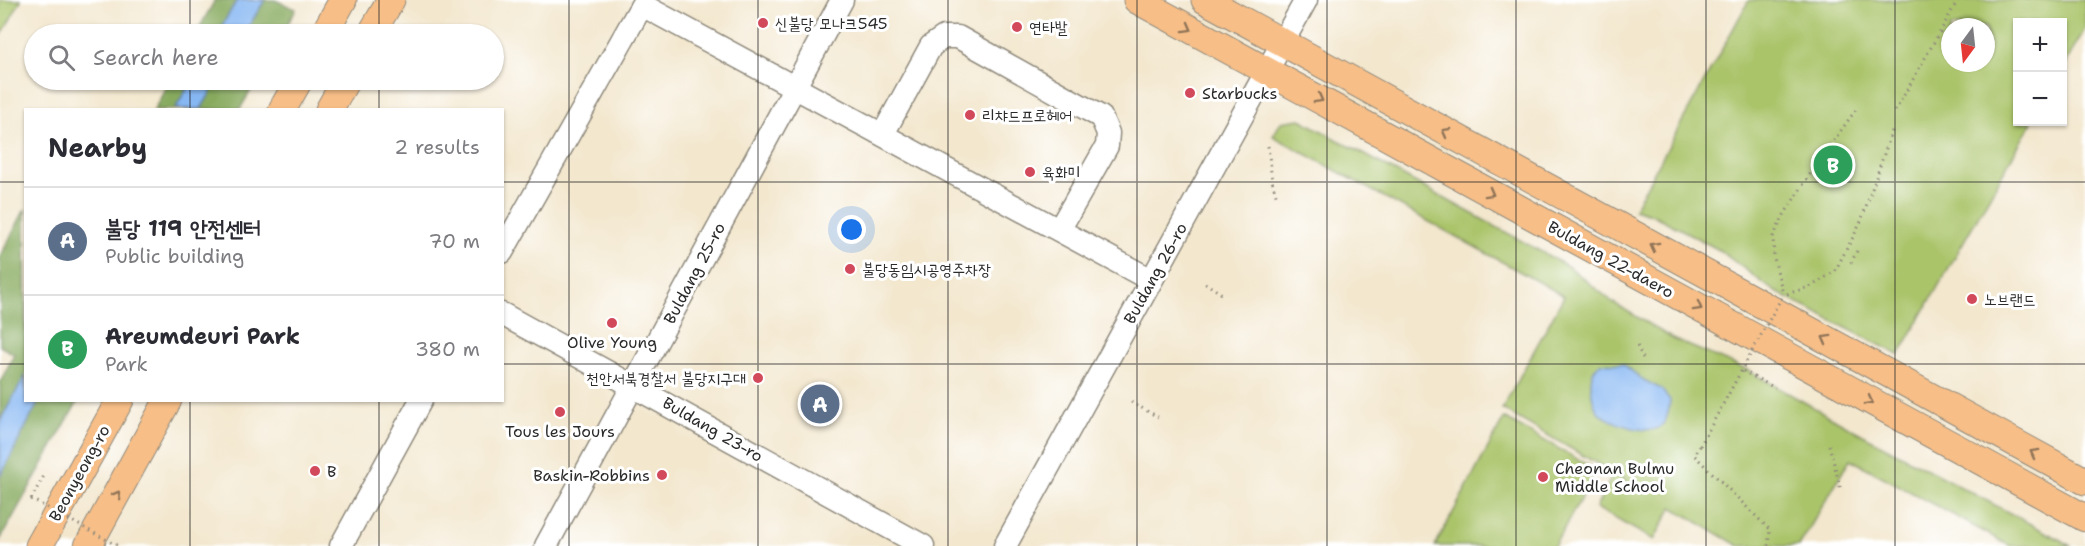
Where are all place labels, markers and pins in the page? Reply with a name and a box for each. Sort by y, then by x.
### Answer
place label: 신불당 모나크545 [775,13,888,34]
marker: 신불당 모나크545 [756,16,770,30]
place label: 연타발 [1029,17,1068,38]
marker: 연타발 [1010,20,1024,34]
place label: Starbucks [1202,83,1278,104]
marker: Starbucks [1183,86,1197,100]
place label: 리챠드프로헤어 [982,105,1072,126]
marker: 리챠드프로헤어 [963,108,977,122]
pin: B [1814,142,1852,188]
place label: 육화미 [1042,162,1081,183]
marker: 육화미 [1023,165,1037,179]
place label: 불당동임시공영주차장 [862,259,991,280]
marker: 불당동임시공영주차장 [843,262,857,276]
place label: 노브랜드 [1984,289,2036,310]
marker: 노브랜드 [1965,292,1979,306]
marker: Olive Young [605,316,619,330]
place label: Olive Young [567,332,657,353]
place label: 천안서북경찰서 불당지구대 [586,368,746,389]
marker: 천안서북경찰서 불당지구대 [751,371,765,385]
pin: A [800,382,840,426]
marker: Tous les Jours [553,405,567,419]
place label: Tous les Jours [505,421,615,442]
place label: Cheonan Bulmu Middle School [1555,458,1674,497]
place label: B [327,461,336,482]
marker: B [308,464,322,478]
place label: Baskin-Robbins [533,465,650,486]
marker: Baskin-Robbins [655,468,669,482]
marker: Cheonan Bulmu Middle School [1536,470,1550,484]

